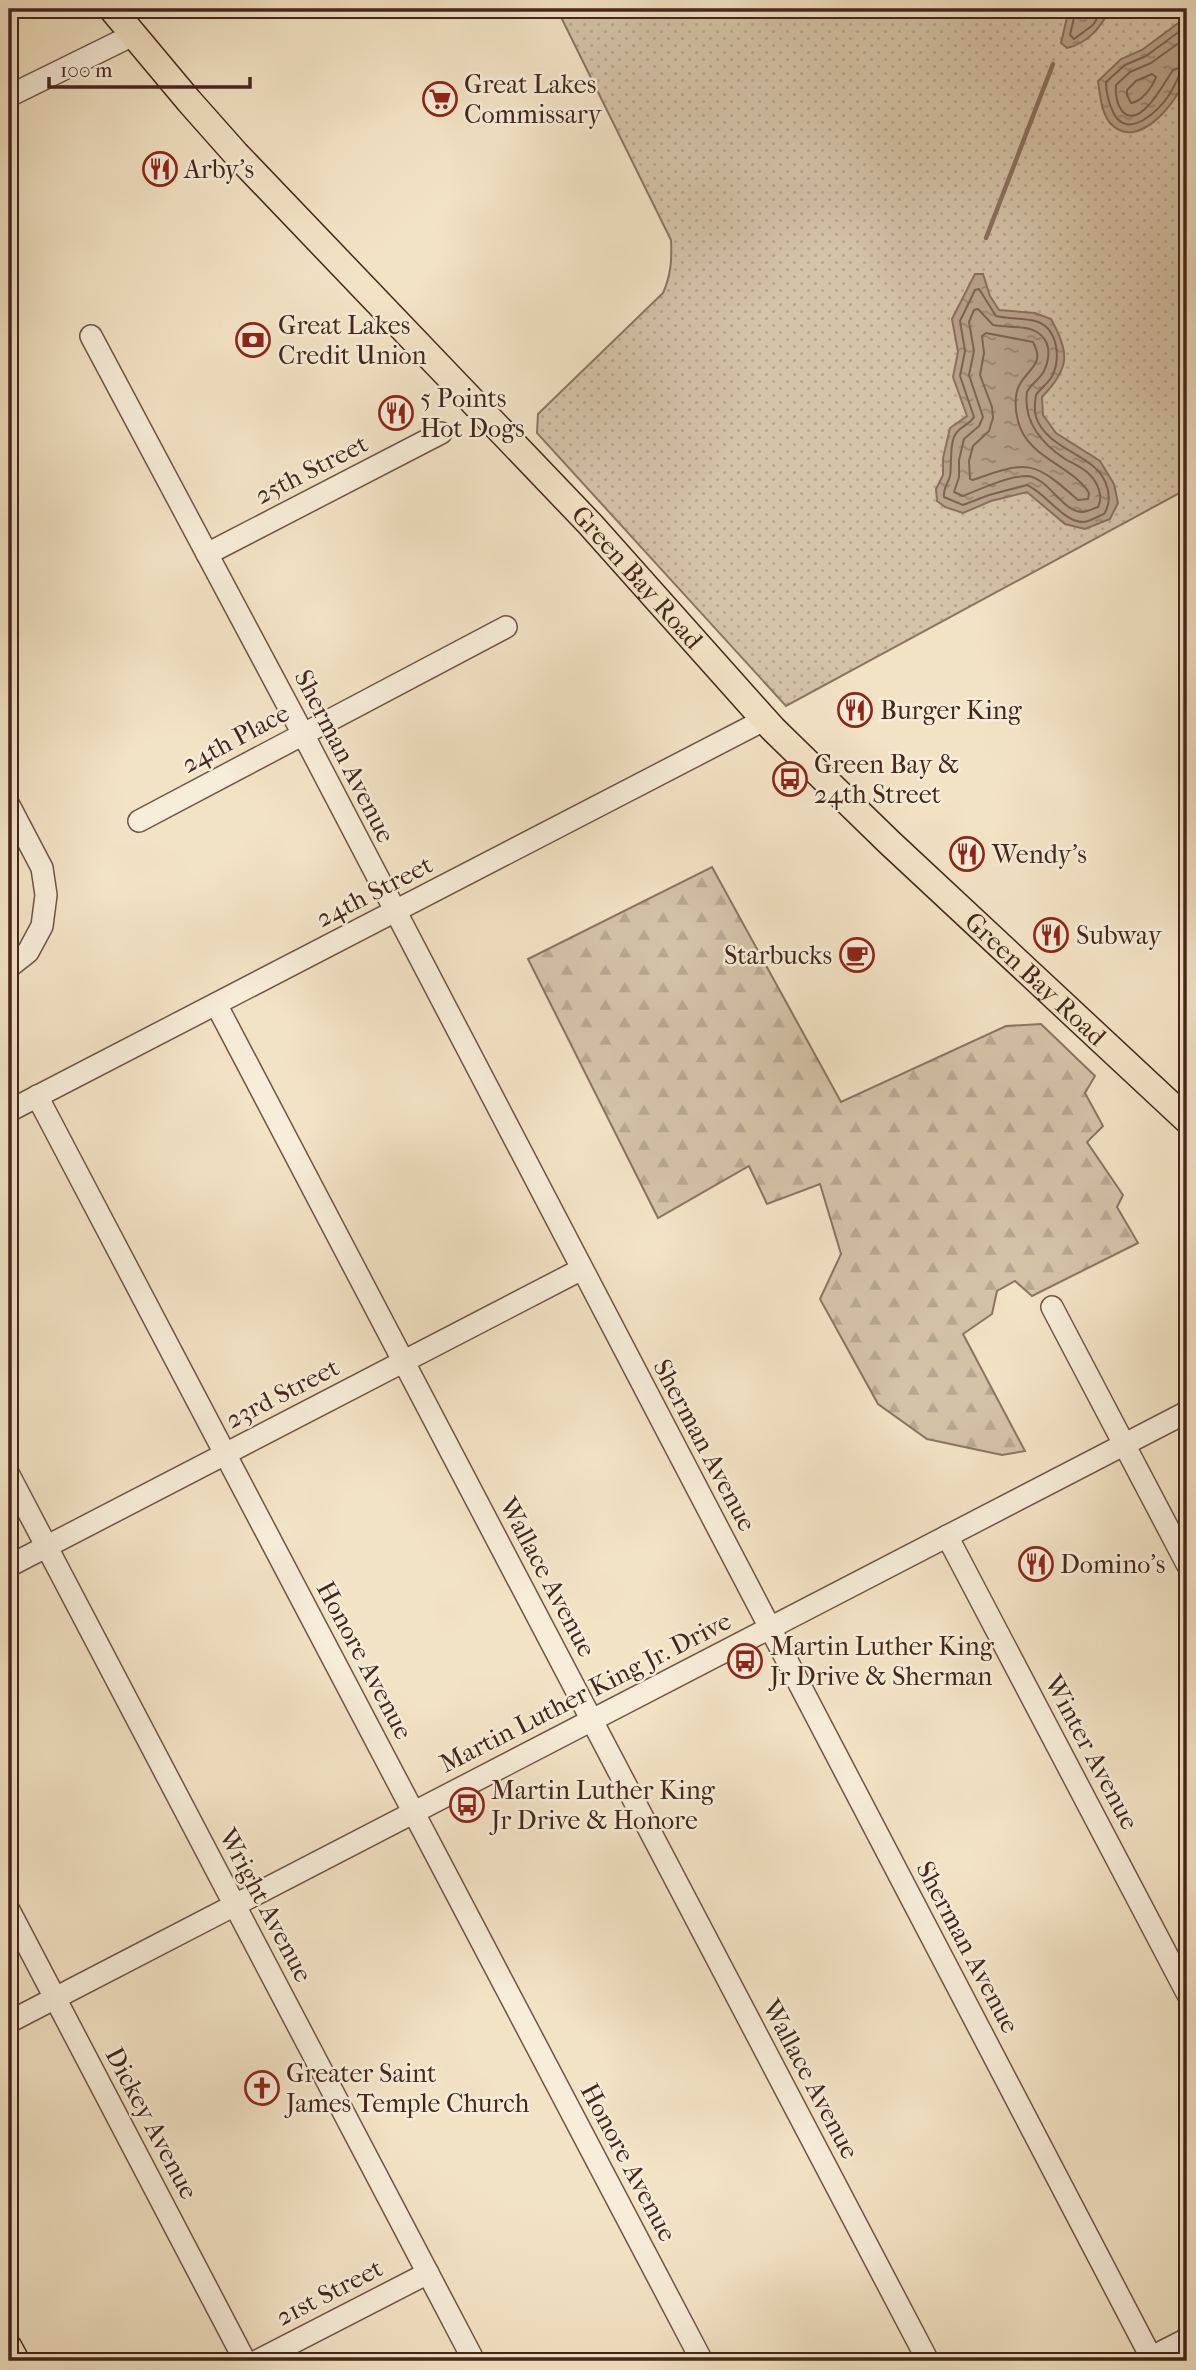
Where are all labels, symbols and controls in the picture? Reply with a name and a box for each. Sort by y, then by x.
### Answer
scale bar [49,46,250,90]
text: 100 m [60,58,113,82]
place label: Great Lakes Commissary [464,69,603,130]
supermarket icon: Great Lakes Commissary [421,80,459,118]
restaurant icon: Arby's [141,150,179,188]
place label: Arby's [183,154,254,185]
place label: Great Lakes Credit Union [278,310,427,371]
bank icon: Great Lakes Credit Union [234,321,272,359]
place label: 5 Points Hot Dogs [420,383,525,444]
restaurant icon: 5 Points Hot Dogs [377,394,415,432]
street label: 25th Street [250,427,374,511]
street label: Green Bay Road [565,499,710,656]
street label: Sherman Avenue [288,665,402,848]
restaurant icon: Burger King [836,691,874,729]
place label: Burger King [880,695,1023,726]
street label: 24th Place [176,697,294,780]
place label: Green Bay & 24th Street [814,749,959,810]
bus stop icon: Green Bay & 24th Street [771,760,809,798]
restaurant icon: Wendy's [948,835,986,873]
place label: Wendy's [991,839,1087,870]
street label: 24th Street [311,849,438,934]
street label: Green Bay Road [958,906,1113,1053]
restaurant icon: Subway [1032,916,1070,954]
place label: Subway [1076,920,1163,951]
cafe icon: Starbucks [838,936,876,974]
place label: Starbucks [724,940,832,971]
street label: 23rd Street [220,1351,345,1435]
street label: Sherman Avenue [646,1354,763,1537]
street label: Wallace Avenue [492,1491,603,1662]
restaurant icon: Domino's [1017,1545,1055,1583]
place label: Domino's [1060,1549,1165,1580]
street label: Honore Avenue [310,1576,419,1745]
street label: Martin Luther King Jr. Drive [434,1605,736,1780]
place label: Martin Luther King Jr Drive & Sherman [768,1631,995,1692]
bus stop icon: Martin Luther King Jr Drive & Sherman [726,1642,764,1680]
street label: Winter Avenue [1037,1669,1145,1835]
place label: Martin Luther King Jr Drive & Honore [489,1775,716,1836]
bus stop icon: Martin Luther King Jr Drive & Honore [448,1786,486,1824]
street label: Wright Avenue [212,1822,319,1987]
street label: Sherman Avenue [909,1856,1026,2039]
street label: Wallace Avenue [755,1993,866,2164]
street label: Dickey Avenue [99,2042,205,2205]
place label: Greater Saint James Temple Church [284,2058,530,2119]
church icon: Greater Saint James Temple Church [243,2069,281,2107]
street label: Honore Avenue [574,2078,683,2247]
street label: 21st Street [271,2252,388,2333]

